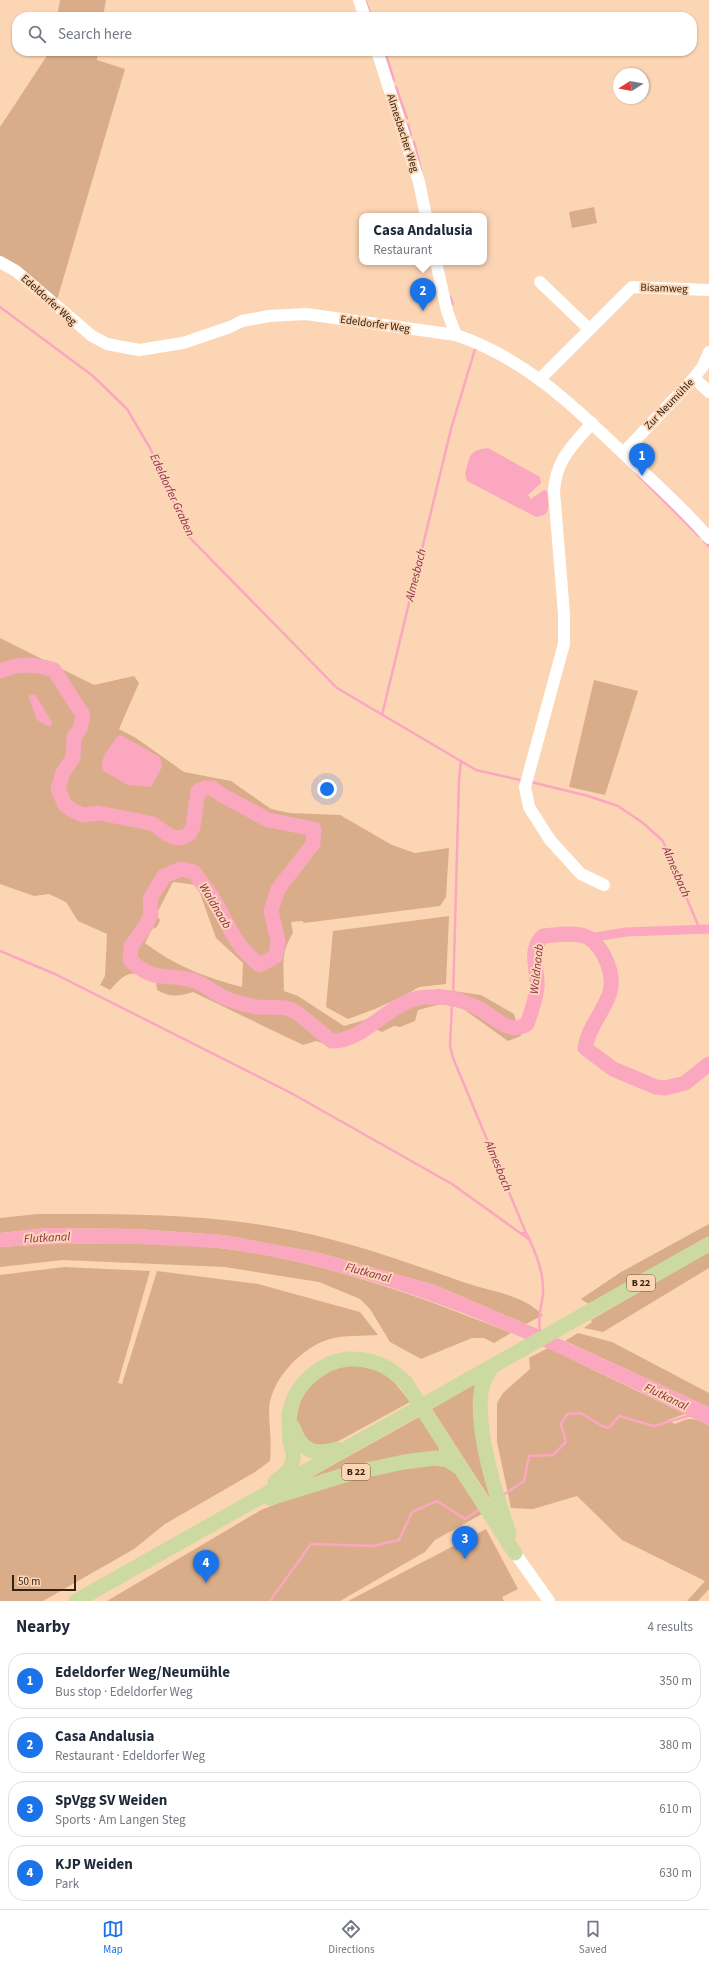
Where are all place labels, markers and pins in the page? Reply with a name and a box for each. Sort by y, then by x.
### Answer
pin: 2 [410,278,436,311]
pin: 1 [629,443,655,476]
pin: 3 [452,1526,478,1559]
pin: 4 [193,1550,219,1583]

